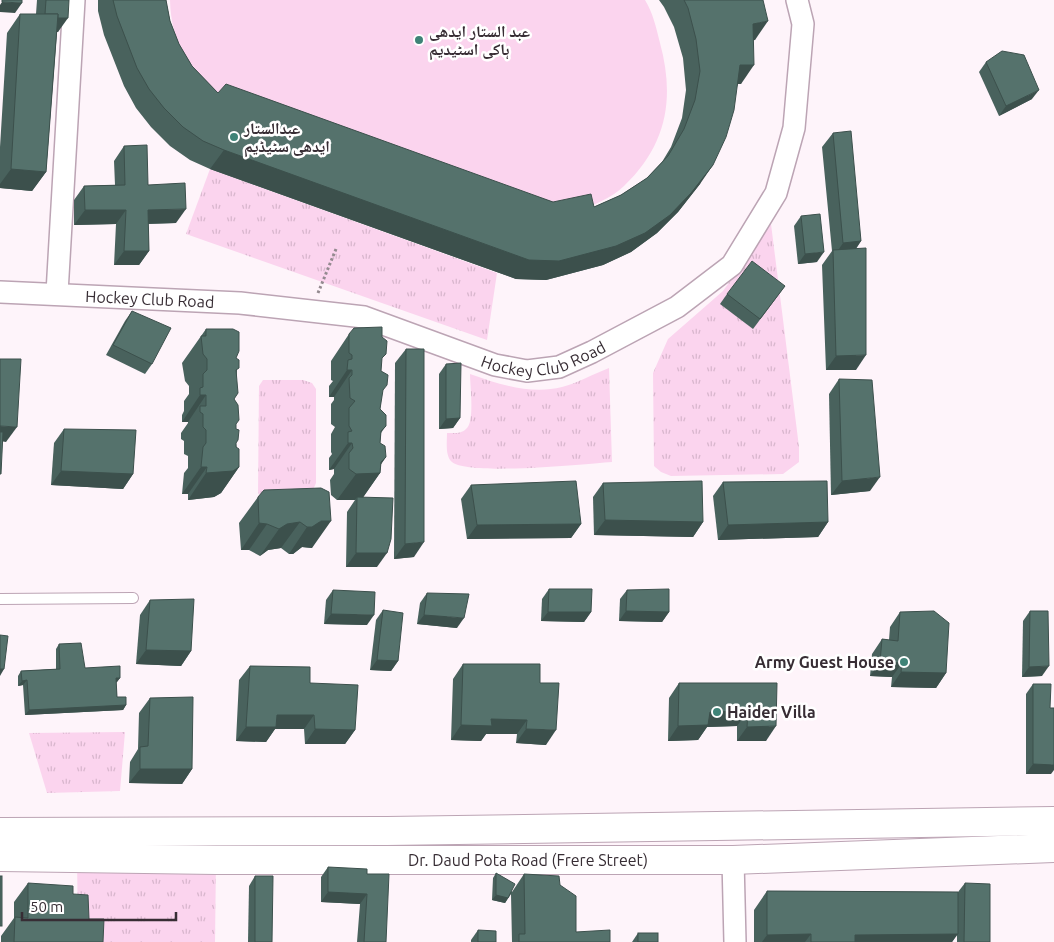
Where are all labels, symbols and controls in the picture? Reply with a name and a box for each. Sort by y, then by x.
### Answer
place label: عبد الستار ایدھی ہاکی اسٹیدیم [429,22,530,61]
marker: عبد الستار ایدھی ہاکی اسٹیدیم [413,34,425,46]
place label: عبدالستار ایدھی سٹیڈیم [243,119,330,158]
marker: عبدالستار ایدھی سٹیڈیم [228,131,240,143]
street label: Hockey Club Road [85,287,215,311]
street label: Hockey Club Road [479,338,609,380]
place label: Army Guest House [755,653,894,671]
marker: Army Guest House [898,656,910,668]
place label: Haider Villa [727,703,816,721]
marker: Haider Villa [711,706,723,718]
street label: Dr. Daud Pota Road (Frere Street) [408,851,648,870]
scale bar [22,890,176,922]
text: 50 m [30,898,63,915]

